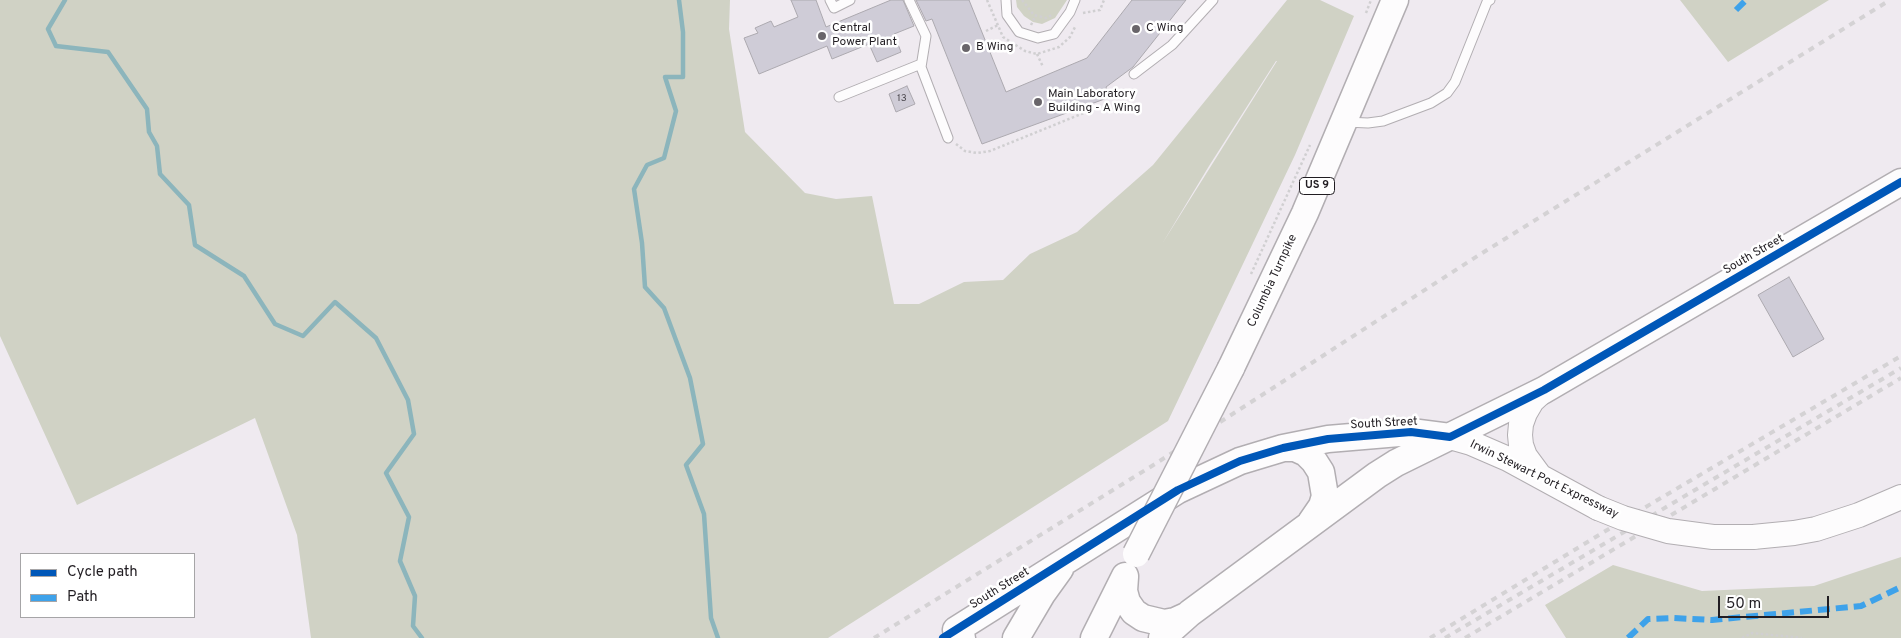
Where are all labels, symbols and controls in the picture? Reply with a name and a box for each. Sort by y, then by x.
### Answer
place label: Central Power Plant [832,22,897,50]
place label: C Wing [1146,22,1183,36]
marker: C Wing [1130,23,1142,35]
marker: Central Power Plant [816,30,828,42]
place label: B Wing [976,41,1014,55]
marker: B Wing [960,42,972,54]
place label: Main Laboratory Building - A Wing [1048,88,1141,116]
house number: 13 [897,93,907,105]
marker: Main Laboratory Building - A Wing [1032,96,1044,108]
road number: US 9 [1300,178,1334,195]
street label: Columbia Turnpike [1245,232,1301,330]
street label: South Street [1721,232,1787,278]
street label: South Street [1350,415,1418,433]
street label: Irwin Stewart Port Expressway [1467,438,1621,522]
legend [20,553,195,618]
text: Cycle path [67,563,138,582]
street label: South Street [968,565,1032,613]
scale bar [1721,586,1832,618]
text: Path [67,588,98,607]
text: 50 m [1726,595,1761,614]

